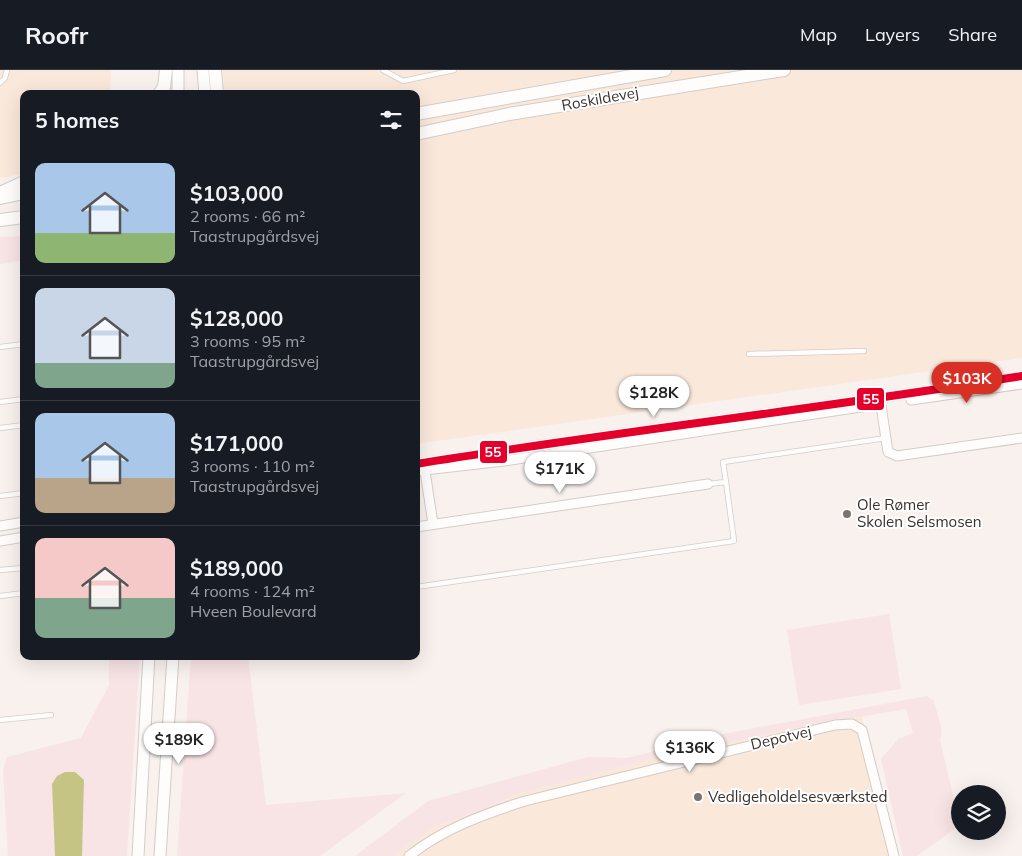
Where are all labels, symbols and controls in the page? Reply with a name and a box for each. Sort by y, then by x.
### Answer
text: Roofr [25,20,88,50]
text: Map [800,23,837,46]
text: Layers [865,23,920,46]
text: Share [948,23,997,46]
street label: Roskildevej [560,82,640,115]
icon: filters [377,106,405,134]
text: 5 homes [35,107,119,133]
text: $103,000 [190,180,283,206]
icon: home [75,183,135,243]
text: 2 rooms · 66 m² [190,206,305,226]
text: Taastrupgårdsvej [190,226,319,246]
text: $128,000 [190,305,283,331]
icon: home [75,308,135,368]
text: 3 rooms · 95 m² [190,331,305,351]
text: Taastrupgårdsvej [190,351,319,371]
pin: $103K [932,362,1002,404]
text: $103K [942,368,992,388]
pin: $128K [619,376,689,418]
text: $128K [629,382,679,402]
line badge: 55 [856,387,885,411]
text: 55 [863,390,879,408]
text: $171,000 [190,430,283,456]
icon: home [75,433,135,493]
line badge: 55 [479,440,508,464]
text: 55 [485,443,501,461]
pin: $171K [525,452,595,494]
text: 3 rooms · 110 m² [190,456,315,476]
text: $171K [535,458,585,478]
text: Taastrupgårdsvej [190,476,319,496]
place label: Ole Rømer Skolen Selsmosen [857,495,982,531]
marker: Ole Rømer Skolen Selsmosen [841,508,853,520]
text: $189,000 [190,555,283,581]
icon: home [75,558,135,618]
text: 4 rooms · 124 m² [190,581,315,601]
text: Hveen Boulevard [190,601,317,621]
street label: Depotvej [749,721,813,754]
pin: $189K [144,722,214,765]
text: $189K [154,729,204,749]
pin: $136K [655,730,725,773]
text: $136K [665,737,715,757]
map controls [951,785,1006,840]
button: layers [951,785,1006,840]
place label: Vedligeholdelsesværksted [708,787,887,806]
marker: Vedligeholdelsesværksted [692,791,704,803]

